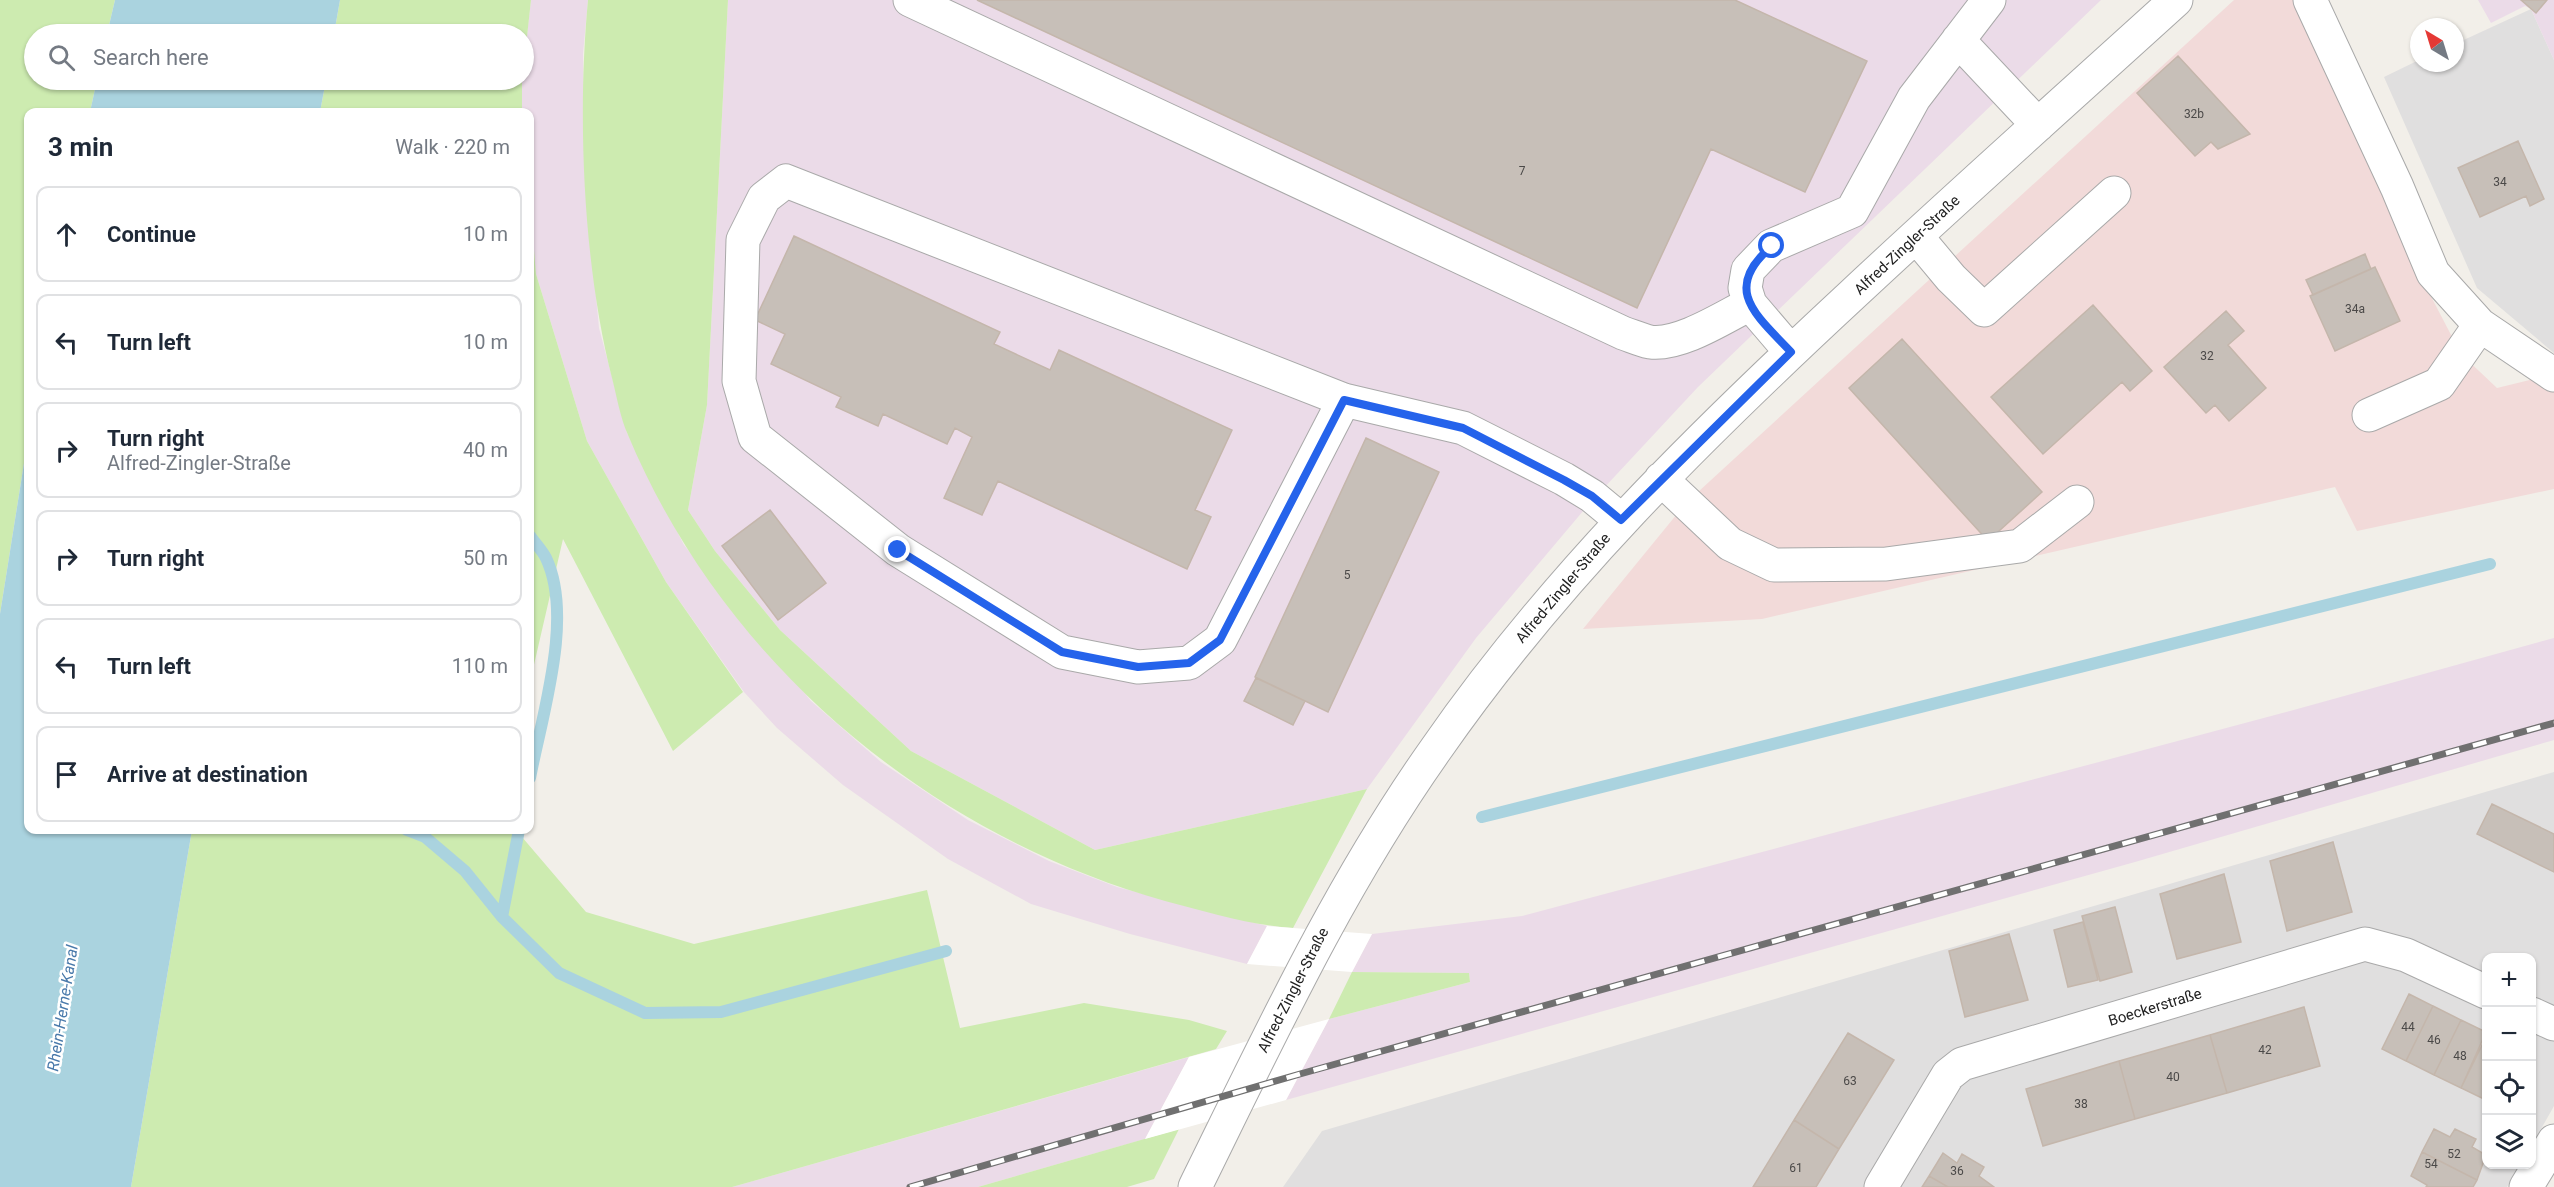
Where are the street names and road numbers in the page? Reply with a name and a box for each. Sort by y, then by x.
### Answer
street label: Alfred-Zingler-Straße [1850,191,1964,299]
street label: Alfred-Zingler-Straße [1512,529,1614,647]
street label: Alfred-Zingler-Straße [1254,924,1332,1056]
street label: Boeckerstraße [2106,984,2204,1030]

